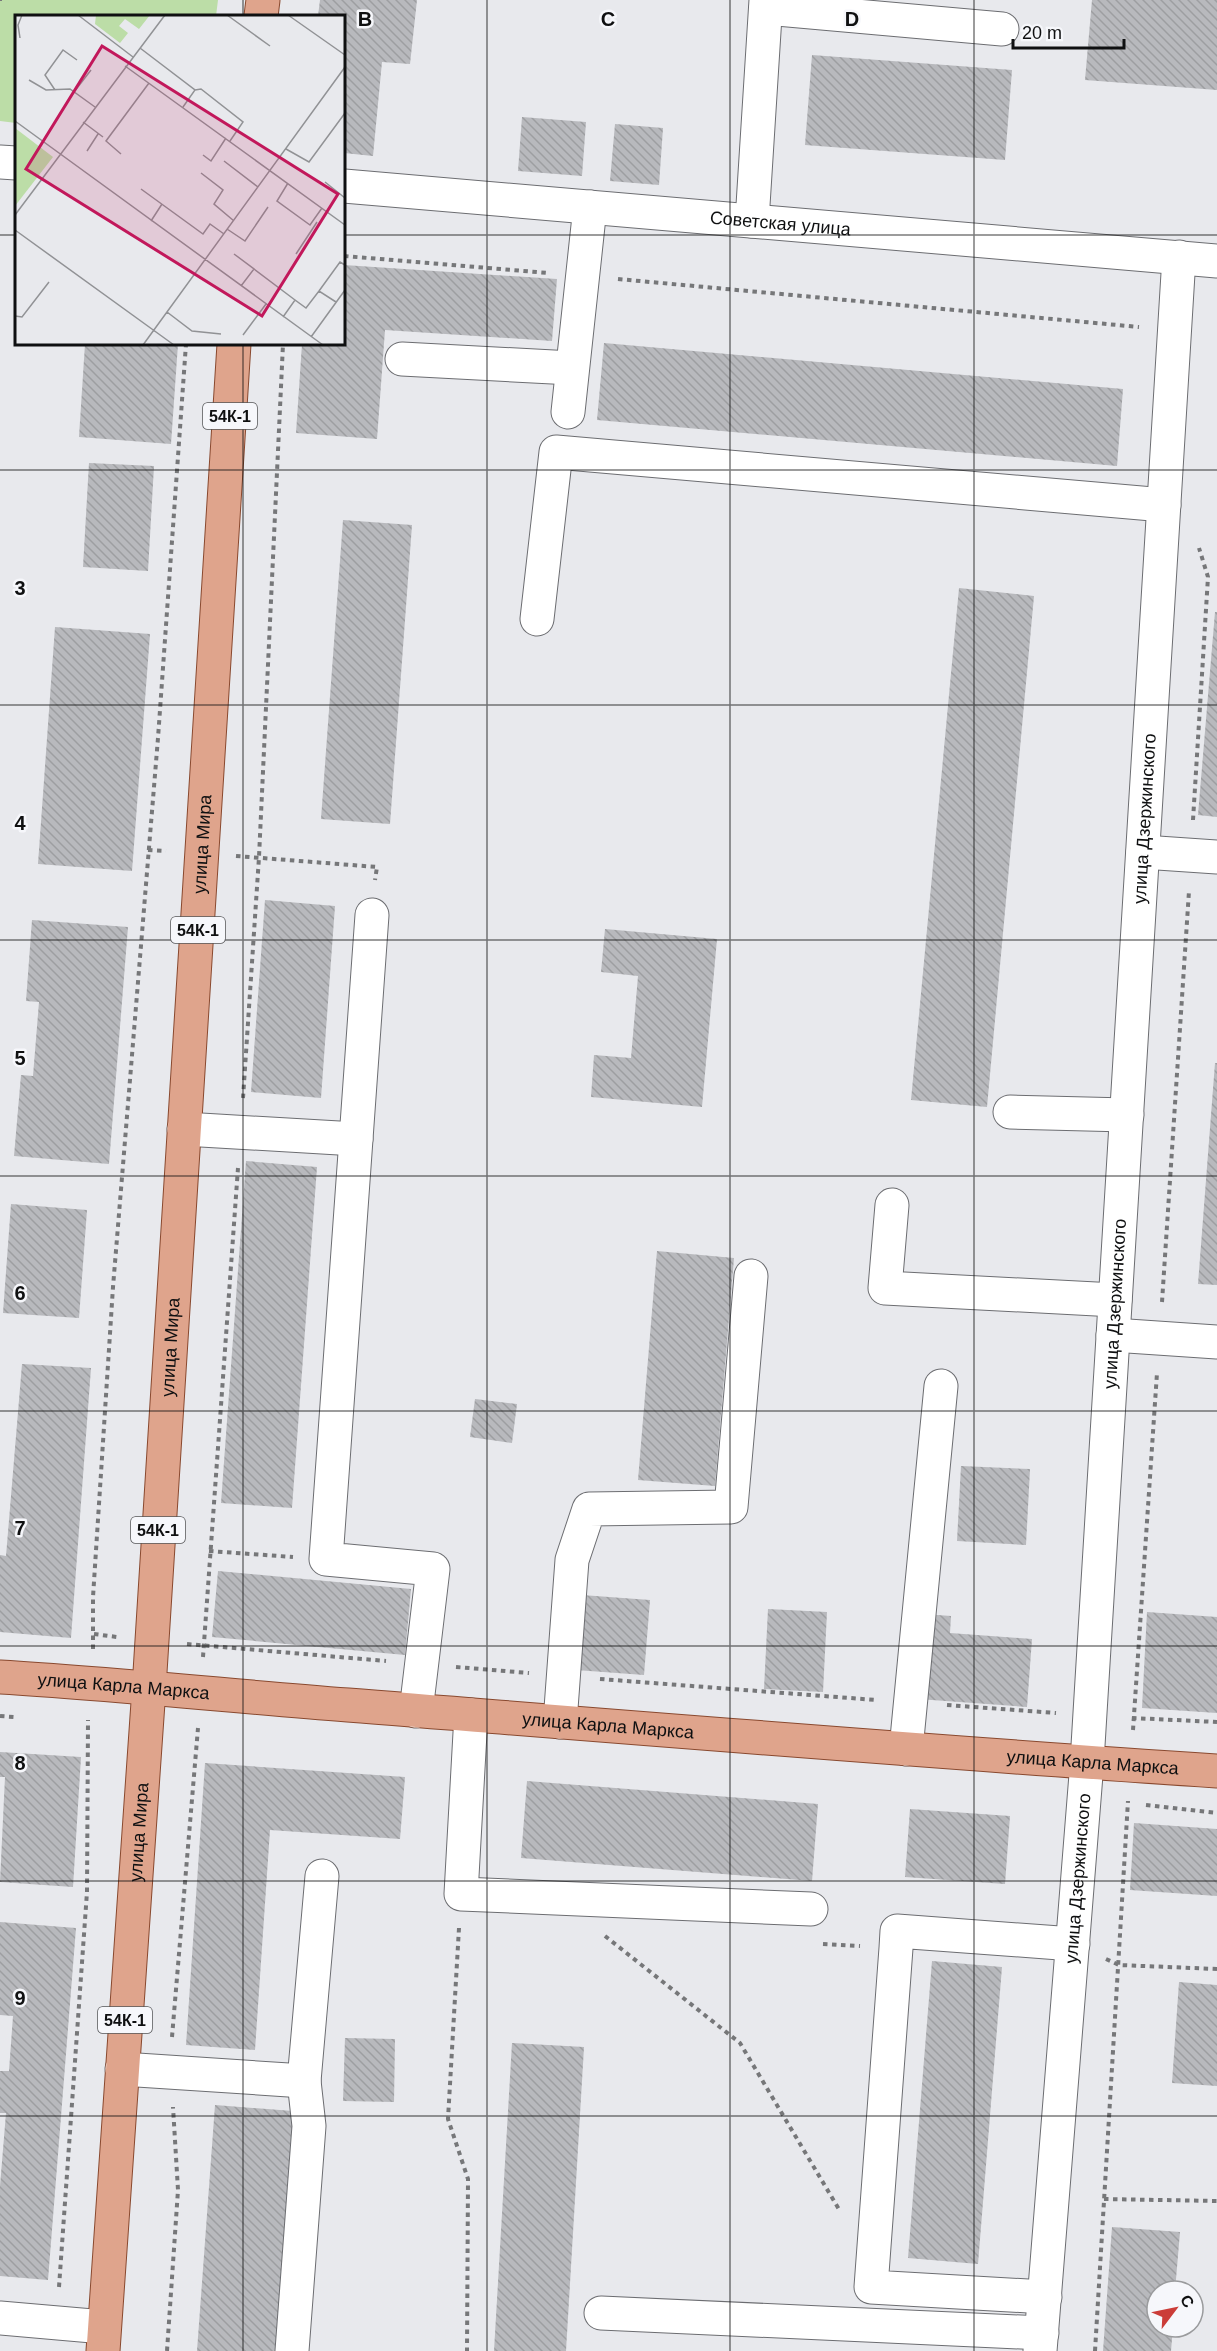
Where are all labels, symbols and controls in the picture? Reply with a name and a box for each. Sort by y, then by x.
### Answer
text: B [358,8,372,30]
text: C [601,8,615,30]
text: D [845,8,859,30]
scale bar [1013,12,1124,50]
inset map [15,15,345,345]
text: 20 m [1022,23,1062,43]
street label: Советская улица [709,207,853,240]
road number: 54К-1 [203,403,257,429]
text: 3 [14,577,26,599]
street label: улица Дзержинского [1129,733,1160,904]
street label: улица Мира [189,793,216,895]
text: 4 [14,812,26,834]
road number: 54К-1 [171,917,225,943]
text: 5 [14,1047,26,1069]
street label: улица Дзержинского [1100,1218,1130,1390]
text: 6 [14,1282,26,1304]
street label: улица Мира [157,1296,184,1398]
text: 7 [14,1517,26,1539]
road number: 54К-1 [131,1517,185,1543]
street label: улица Карла Маркса [37,1669,211,1703]
street label: улица Карла Маркса [521,1709,696,1743]
street label: улица Карла Маркса [1006,1746,1180,1778]
text: 8 [14,1752,26,1774]
street label: улица Мира [126,1781,152,1883]
street label: улица Дзержинского [1061,1793,1094,1964]
text: 9 [14,1987,26,2009]
road number: 54К-1 [98,2007,152,2033]
north arrow [1145,2279,1205,2339]
text: С [1177,2292,1198,2311]

